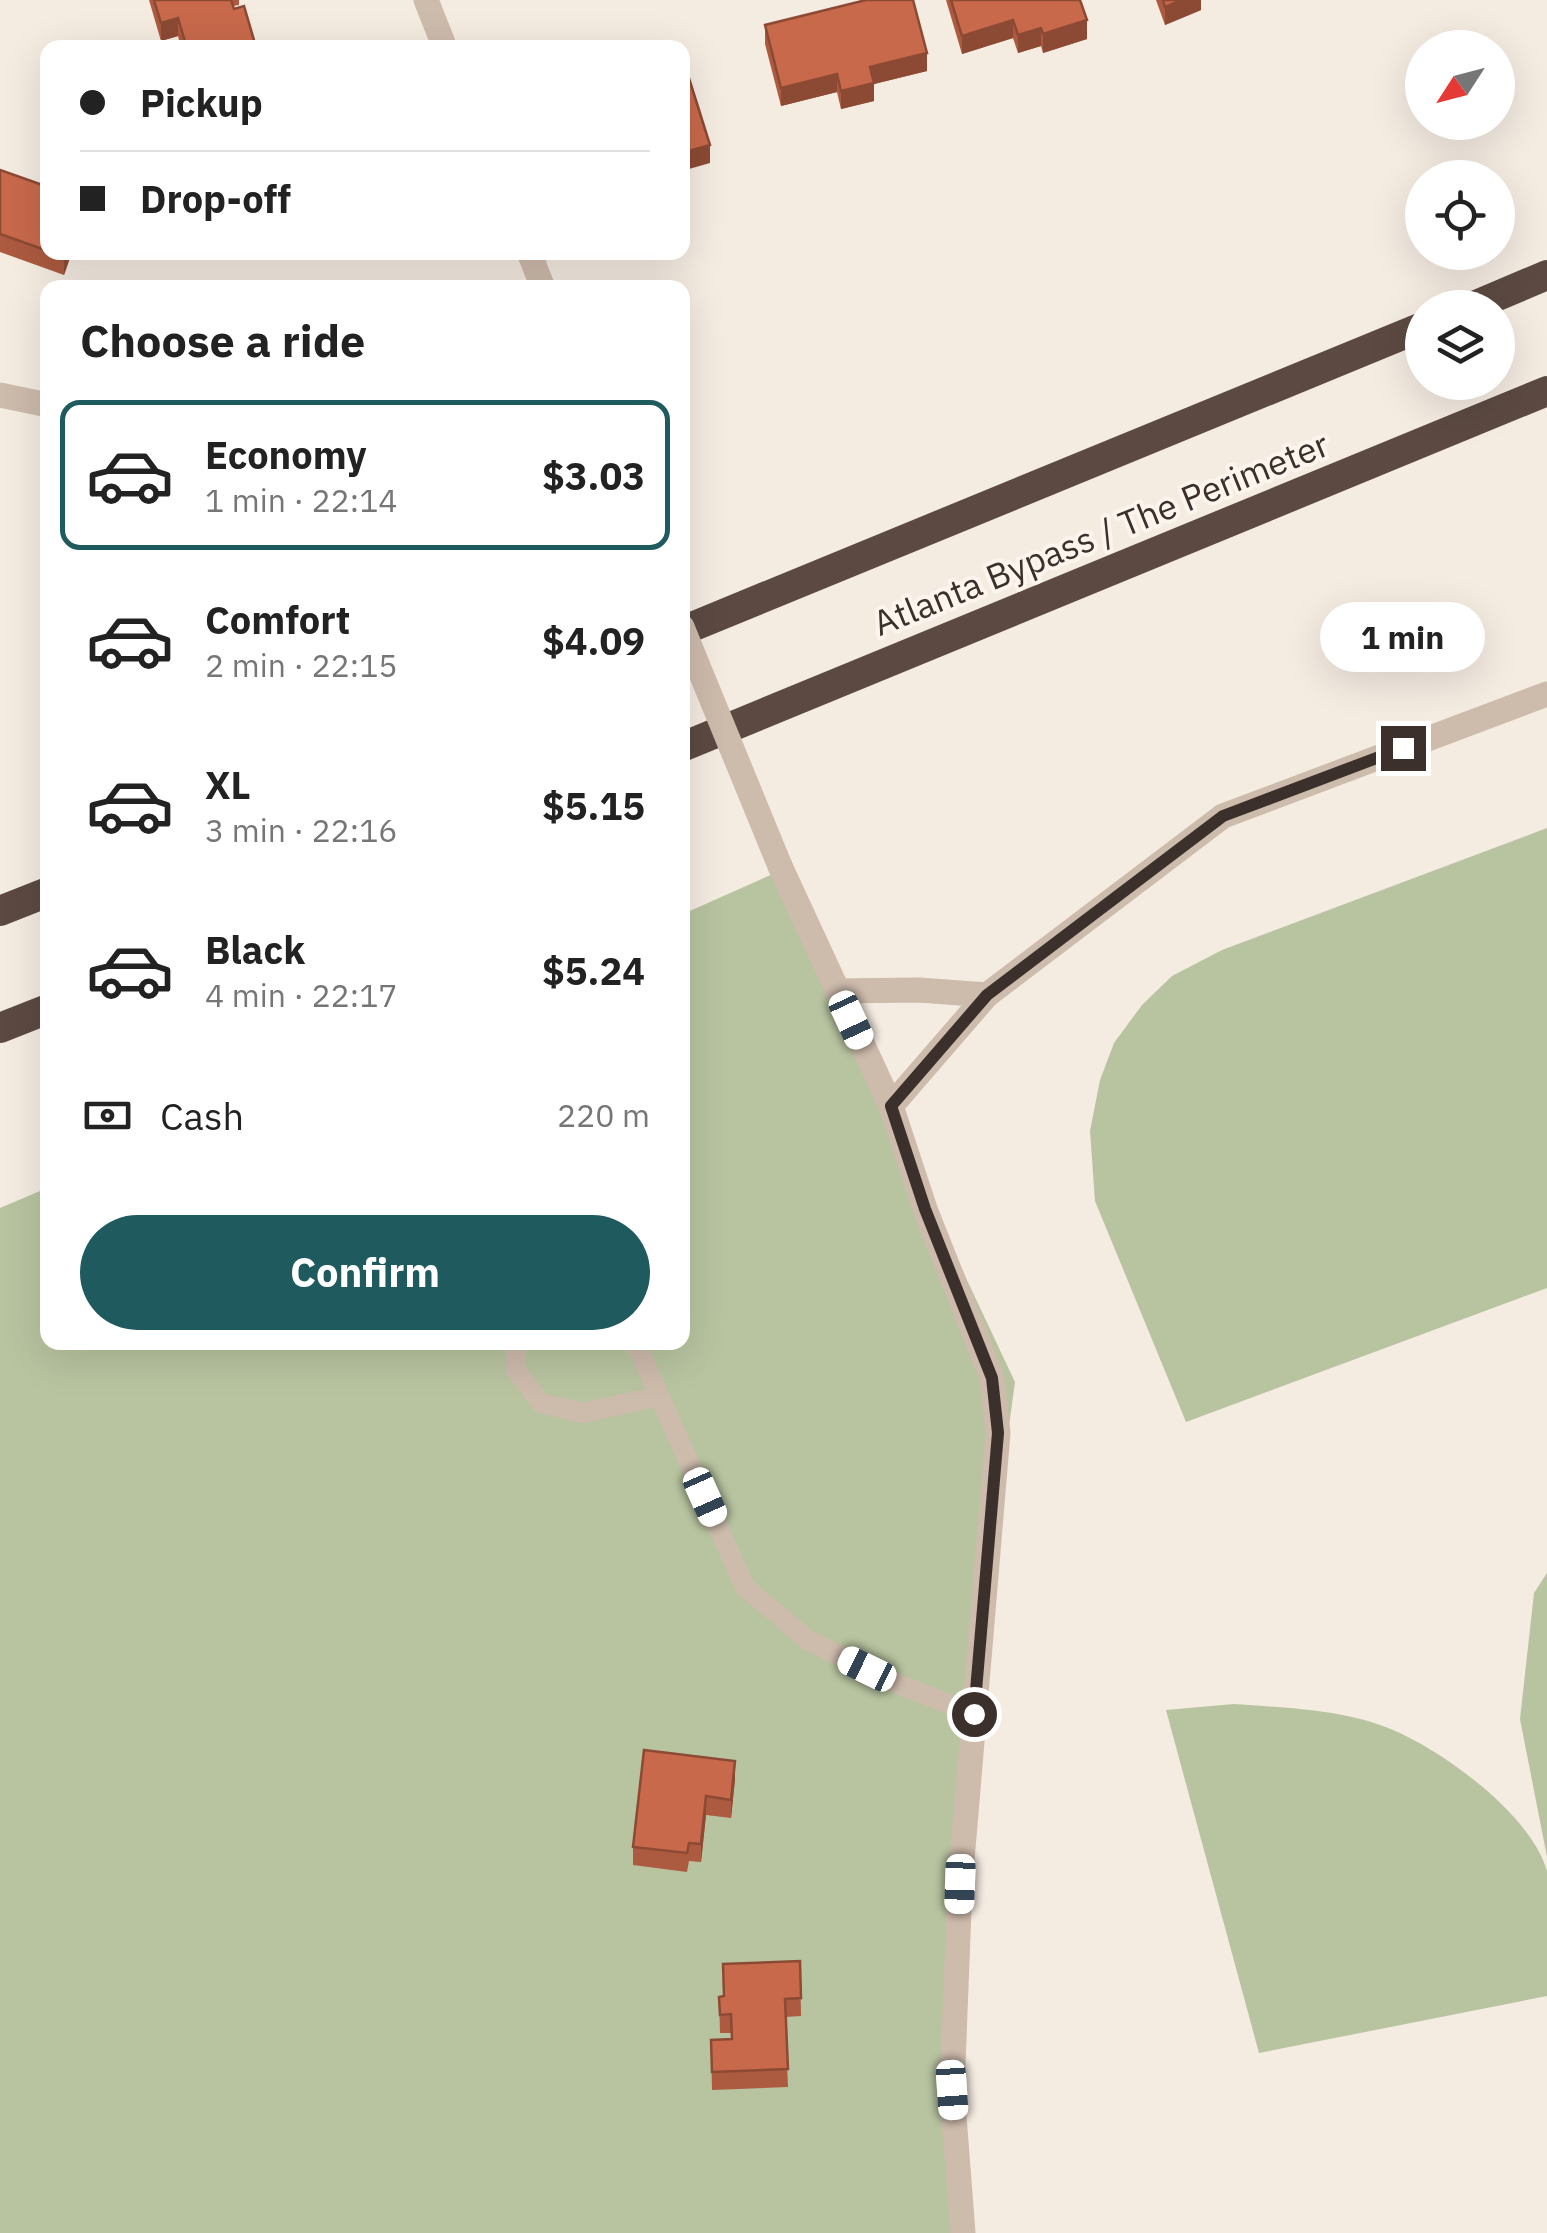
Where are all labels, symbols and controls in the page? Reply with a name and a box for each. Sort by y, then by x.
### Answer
north arrow [1405,30,1515,140]
map controls [1405,30,1515,400]
text: Pickup [140,78,263,127]
button: locate [1405,160,1515,270]
text: Drop-off [140,174,291,223]
button: layers [1405,290,1515,400]
text: Choose a ride [80,311,365,369]
street label: Atlanta Bypass / The Perimeter [866,420,1335,646]
icon: car [85,430,175,520]
text: Economy [205,430,367,479]
text: $3.03 [542,451,645,500]
text: 1 min · 22:14 [205,479,398,521]
icon: car [85,595,175,685]
text: Comfort [205,595,350,644]
callout: 1 min [1320,603,1486,673]
text: $4.09 [542,616,645,665]
text: 1 min [1361,616,1444,658]
text: 2 min · 22:15 [205,644,398,686]
route end [1381,726,1426,771]
icon: car [85,760,175,850]
text: XL [205,760,251,809]
text: $5.15 [542,781,645,830]
text: 3 min · 22:16 [205,809,398,851]
icon: car [85,925,175,1015]
text: Black [205,925,305,974]
text: $5.24 [542,946,645,995]
text: 4 min · 22:17 [205,974,398,1016]
car [825,986,877,1054]
icon: cash [80,1088,135,1143]
text: Cash [160,1091,244,1140]
text: 220 m [557,1094,650,1136]
button: Confirm [80,1215,650,1330]
car [679,1463,731,1531]
car [833,1642,901,1696]
route start [952,1692,997,1737]
car [944,1853,976,1915]
car [935,2059,969,2121]

